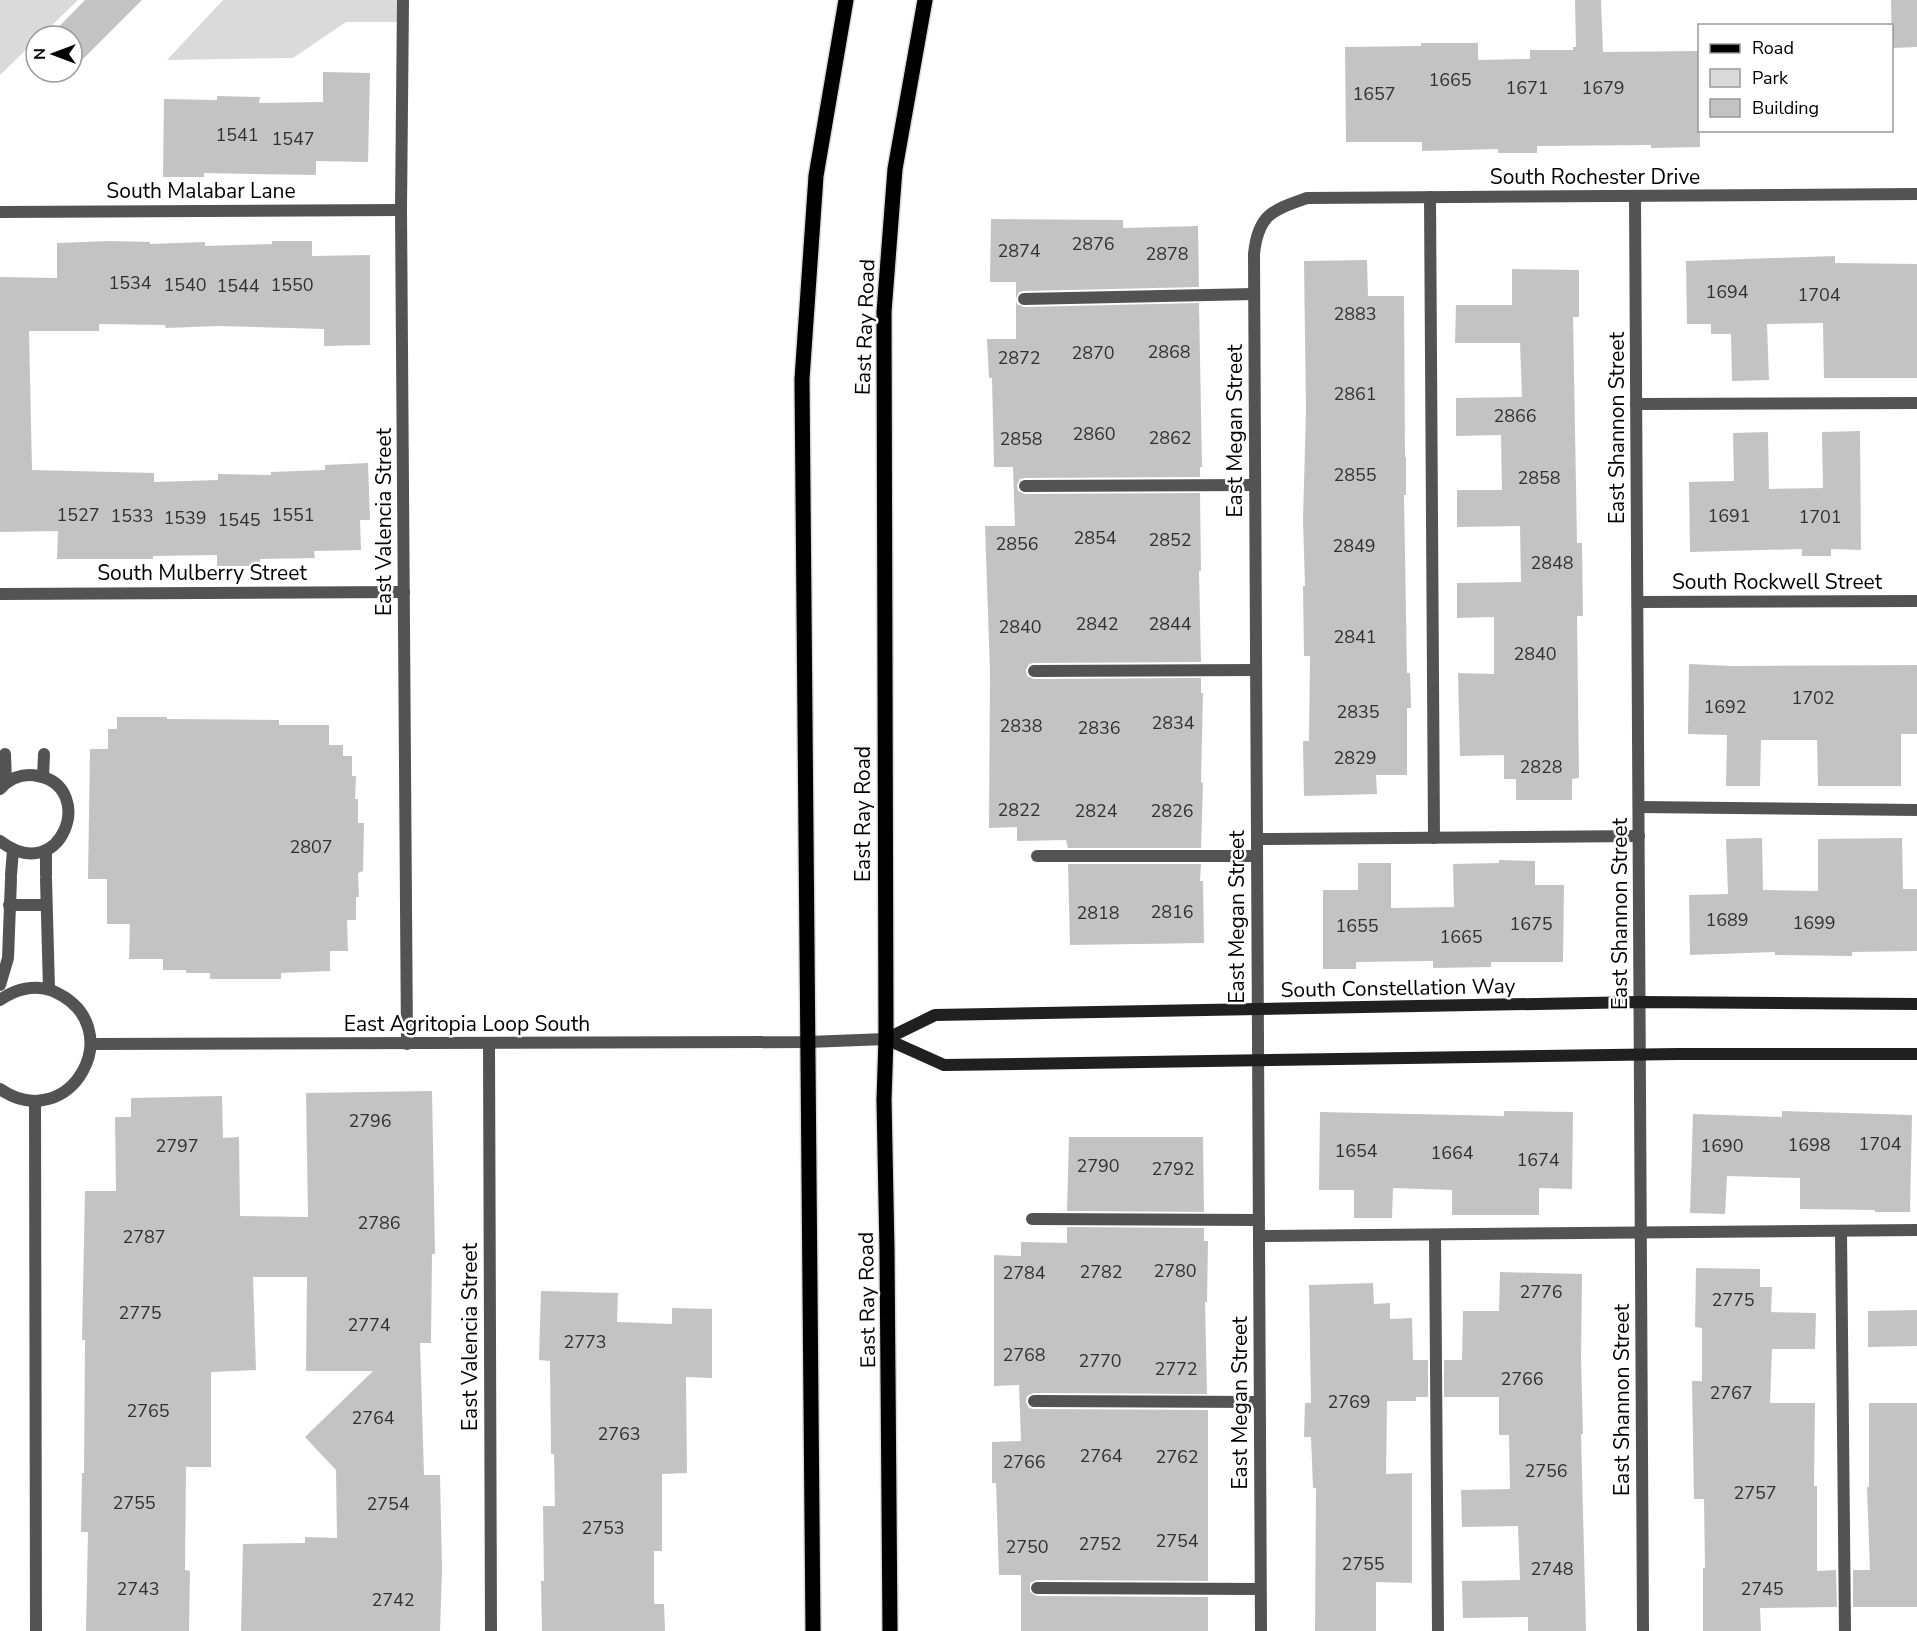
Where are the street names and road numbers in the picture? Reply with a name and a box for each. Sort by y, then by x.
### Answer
street label: South Rochester Drive [1490,163,1700,191]
street label: South Malabar Lane [106,177,296,205]
street label: East Ray Road [849,259,881,395]
street label: East Shannon Street [1603,331,1631,524]
street label: East Megan Street [1221,344,1249,518]
street label: East Valencia Street [370,427,398,616]
street label: South Mulberry Street [97,559,307,587]
street label: South Rockwell Street [1672,568,1883,596]
street label: East Ray Road [849,746,877,882]
street label: East Shannon Street [1606,817,1634,1010]
street label: East Megan Street [1223,830,1251,1004]
street label: South Constellation Way [1280,972,1516,1004]
street label: East Agritopia Loop South [344,1010,590,1038]
street label: East Ray Road [852,1232,882,1368]
street label: East Valencia Street [456,1242,484,1431]
street label: East Shannon Street [1608,1303,1636,1496]
street label: East Megan Street [1226,1316,1254,1490]

